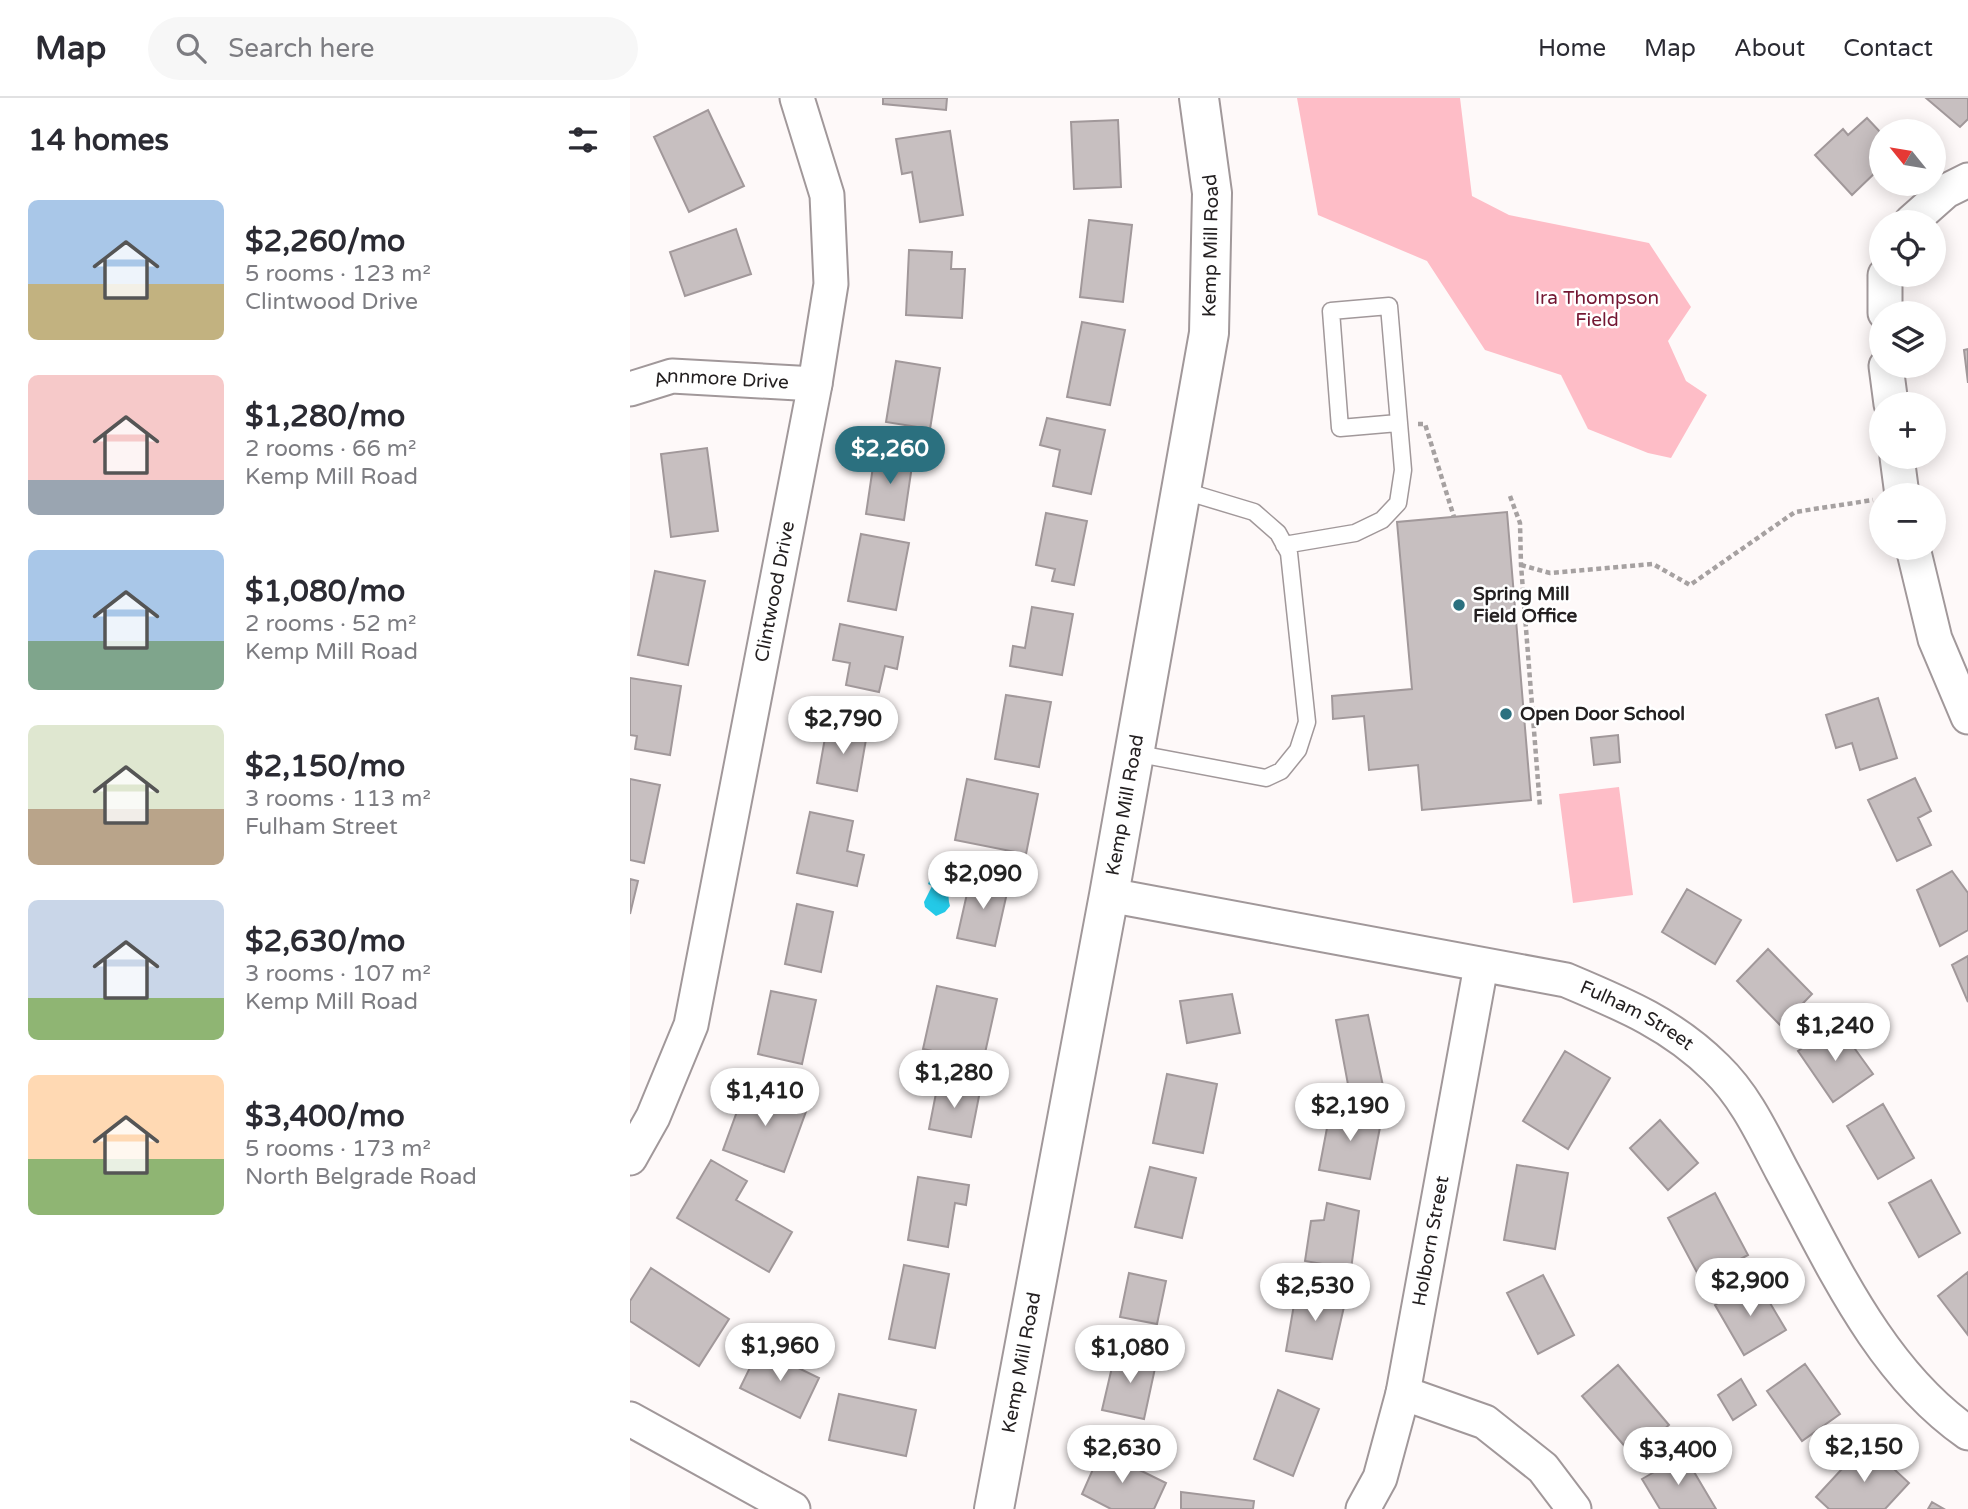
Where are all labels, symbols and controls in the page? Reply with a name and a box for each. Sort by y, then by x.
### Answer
search box [148,17,638,80]
text: Map [35,29,106,68]
icon: search [172,29,210,67]
text: Search here [228,33,374,64]
text: Home [1538,34,1606,63]
text: Map [1644,34,1696,63]
text: About [1734,34,1805,63]
text: Contact [1843,34,1933,63]
north arrow [1869,119,1946,196]
map controls [1869,119,1946,560]
icon: filters [564,121,602,159]
text: 14 homes [28,122,169,159]
street label: Kemp Mill Road [1198,173,1223,317]
button: locate [1869,210,1946,287]
text: $2,260/mo [245,223,405,260]
icon: home [84,228,168,312]
text: 5 rooms · 123 m² [245,260,431,288]
park label: Ira Thompson Field [1535,287,1659,331]
text: Clintwood Drive [245,288,418,316]
button: layers [1869,301,1946,378]
street label: Annmore Drive [651,365,789,394]
button: + [1869,392,1946,469]
text: $1,280/mo [245,398,405,435]
icon: home [84,403,168,487]
pin: $2,260 [833,426,947,486]
text: 2 rooms · 66 m² [245,435,416,463]
text: $2,260 [851,435,929,463]
text: Kemp Mill Road [245,463,418,491]
button: − [1869,483,1946,560]
street label: Clintwood Drive [750,519,799,664]
text: $1,080/mo [245,573,405,610]
icon: home [84,578,168,662]
place label: Spring Mill Field Office [1473,583,1578,627]
marker: Spring Mill Field Office [1451,597,1467,613]
text: 2 rooms · 52 m² [245,610,416,638]
text: Kemp Mill Road [245,638,418,666]
pin: $2,790 [786,696,900,756]
place label: Open Door School [1520,703,1685,726]
text: $2,790 [804,705,882,733]
marker: Open Door School [1498,706,1514,722]
street label: Kemp Mill Road [1102,733,1148,877]
text: $2,150/mo [245,748,405,785]
icon: home [84,753,168,837]
text: 3 rooms · 113 m² [245,785,431,813]
text: Fulham Street [245,813,398,841]
pin: $2,090 [926,852,1040,911]
text: $2,090 [944,860,1022,888]
text: $2,630/mo [245,923,405,960]
icon: home [84,928,168,1012]
text: 3 rooms · 107 m² [245,960,431,988]
street label: Fulham Street [1577,976,1698,1055]
text: Kemp Mill Road [245,988,418,1016]
pin: $1,240 [1778,1004,1892,1063]
text: $1,240 [1796,1012,1874,1040]
pin: $1,280 [897,1051,1011,1110]
text: $1,280 [915,1059,993,1087]
pin: $1,410 [708,1068,822,1128]
text: $1,410 [726,1077,804,1105]
pin: $2,190 [1293,1084,1407,1143]
text: $2,190 [1311,1092,1389,1120]
text: $3,400/mo [245,1098,405,1135]
icon: home [84,1103,168,1187]
text: 5 rooms · 173 m² [245,1135,431,1163]
text: North Belgrade Road [245,1163,477,1191]
street label: Holborn Street [1408,1174,1453,1308]
pin: $2,900 [1693,1258,1807,1318]
pin: $2,530 [1258,1264,1372,1323]
text: $2,900 [1711,1267,1789,1295]
text: $2,530 [1276,1272,1354,1300]
street label: Kemp Mill Road [997,1290,1045,1435]
pin: $1,960 [723,1324,837,1383]
pin: $1,080 [1073,1326,1187,1385]
text: $1,960 [741,1332,819,1360]
text: $1,080 [1091,1334,1169,1362]
pin: $2,150 [1807,1424,1921,1484]
pin: $2,630 [1065,1426,1179,1485]
pin: $3,400 [1621,1428,1735,1487]
text: $2,150 [1825,1433,1903,1461]
text: $2,630 [1083,1434,1161,1462]
text: $3,400 [1639,1436,1717,1464]

